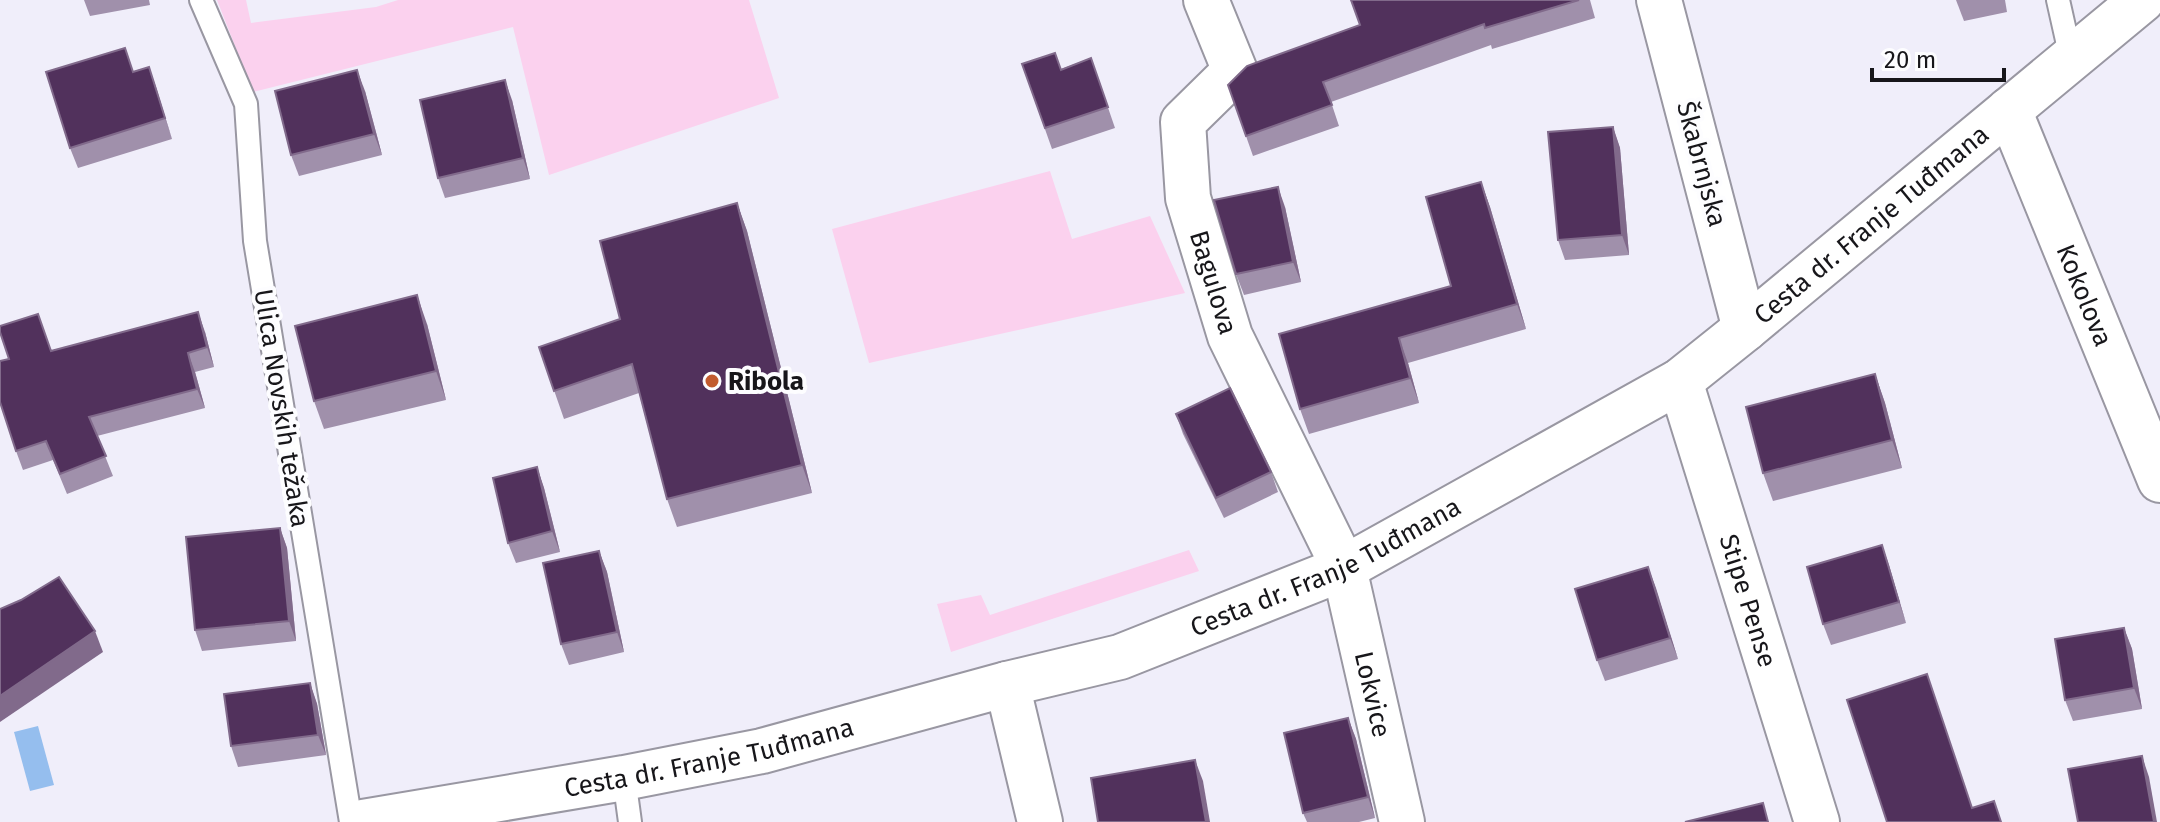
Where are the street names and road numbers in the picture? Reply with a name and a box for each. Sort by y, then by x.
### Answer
street label: Škabrnjska [1670,98,1734,230]
street label: Cesta dr. Franje Tuđmana [1748,119,1995,331]
street label: Bagulova [1183,227,1244,338]
street label: Kokolova [2049,240,2119,351]
street label: Ulica Novskih težaka [247,287,316,529]
street label: Cesta dr. Franje Tuđmana [1186,491,1466,643]
street label: Stipe Pense [1713,531,1783,671]
street label: Lokvice [1348,649,1397,740]
street label: Cesta dr. Franje Tuđmana [562,712,857,804]

